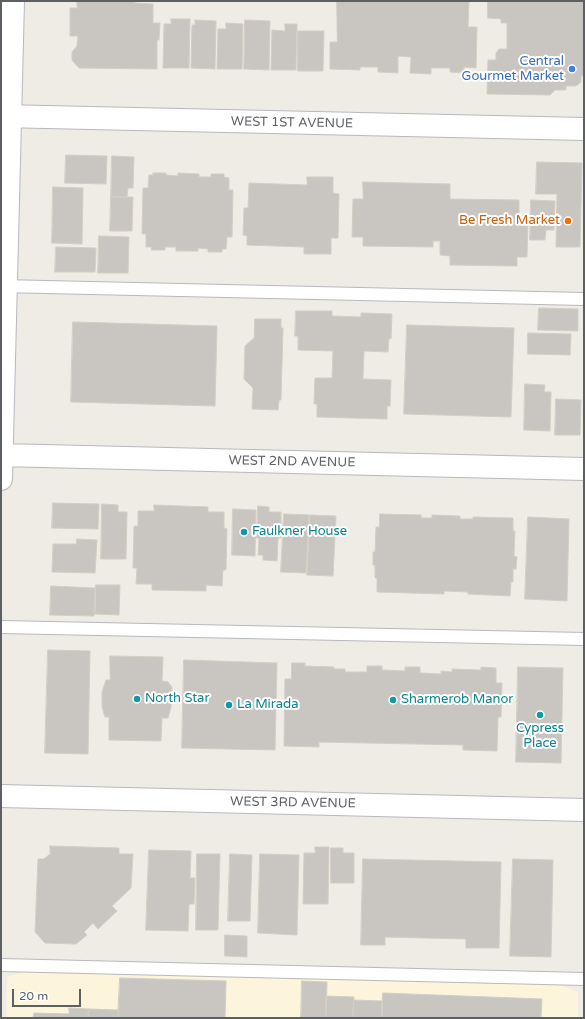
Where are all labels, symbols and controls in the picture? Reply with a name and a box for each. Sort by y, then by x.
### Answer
place label: Central Gourmet Market [462,54,564,85]
marker: Central Gourmet Market [567,64,577,74]
street label: WEST 1ST AVENUE [231,114,353,132]
place label: Be Fresh Market [459,213,560,229]
marker: Be Fresh Market [563,216,573,226]
street label: WEST 2ND AVENUE [228,453,356,471]
place label: Faulkner House [252,524,347,540]
marker: Faulkner House [239,527,249,537]
place label: North Star [145,691,209,707]
place label: Sharmerob Manor [401,692,513,708]
marker: North Star [132,694,142,704]
marker: Sharmerob Manor [388,695,398,705]
place label: La Mirada [237,697,299,713]
marker: La Mirada [224,700,234,710]
marker: Cypress Place [535,710,545,720]
place label: Cypress Place [516,721,564,752]
street label: WEST 3RD AVENUE [230,794,356,812]
scale bar [14,981,83,1007]
text: 20 m [19,989,48,1003]

